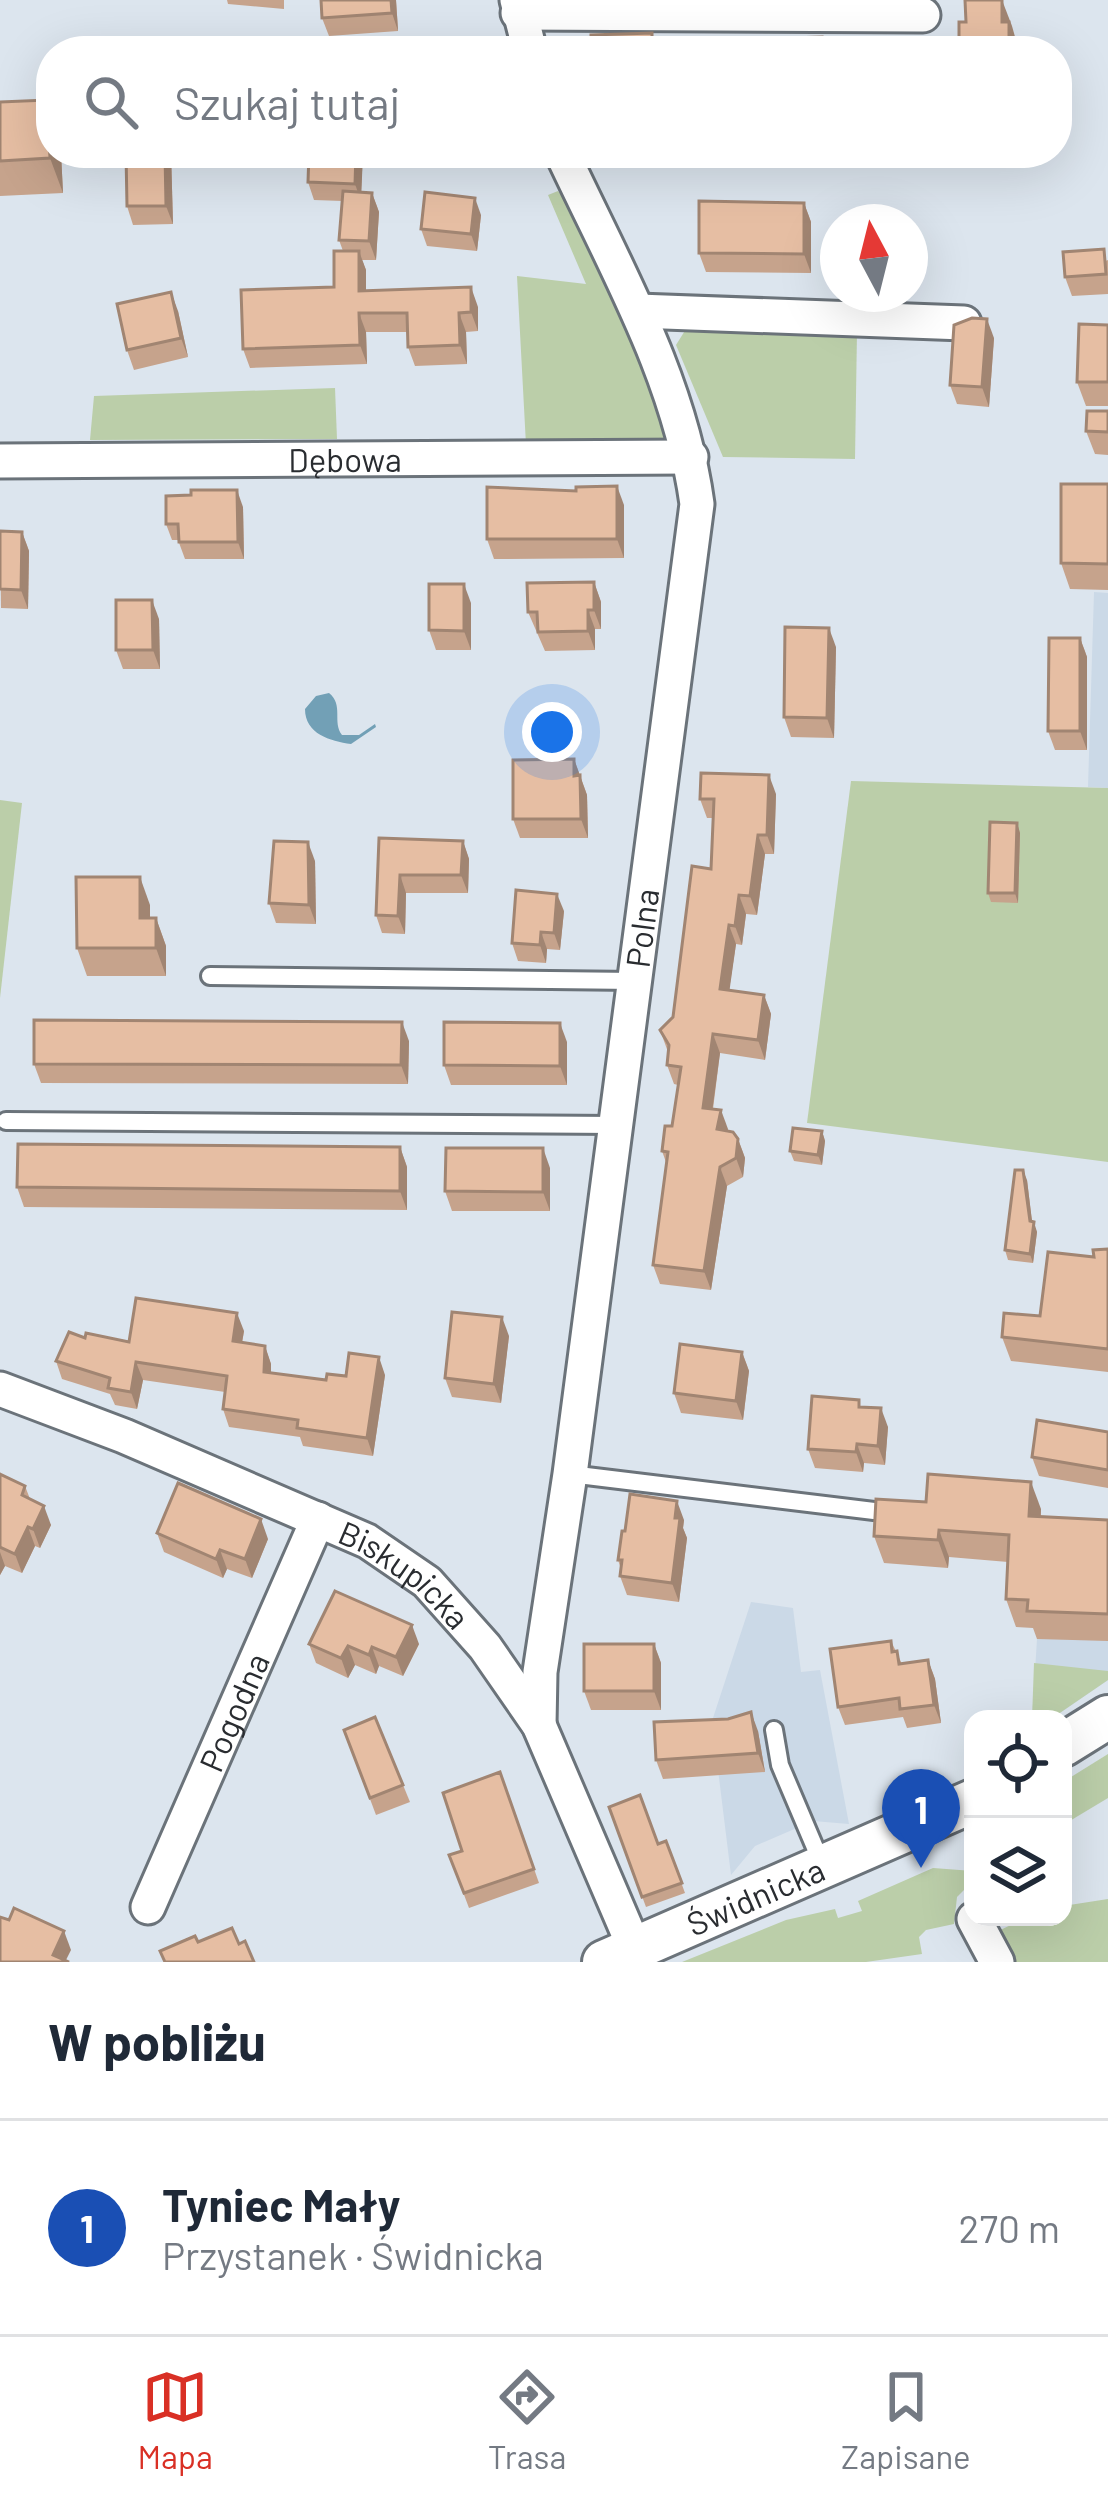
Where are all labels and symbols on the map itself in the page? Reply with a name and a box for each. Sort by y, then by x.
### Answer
north arrow [820,204,928,312]
street label: Dębowa [288,439,402,479]
your location [522,702,582,762]
street label: Polna [617,886,666,970]
street label: Biskupicka [333,1511,479,1636]
street label: Pogodna [190,1646,277,1777]
pin: 1 [882,1769,960,1868]
street label: Świdnicka [680,1848,830,1944]

